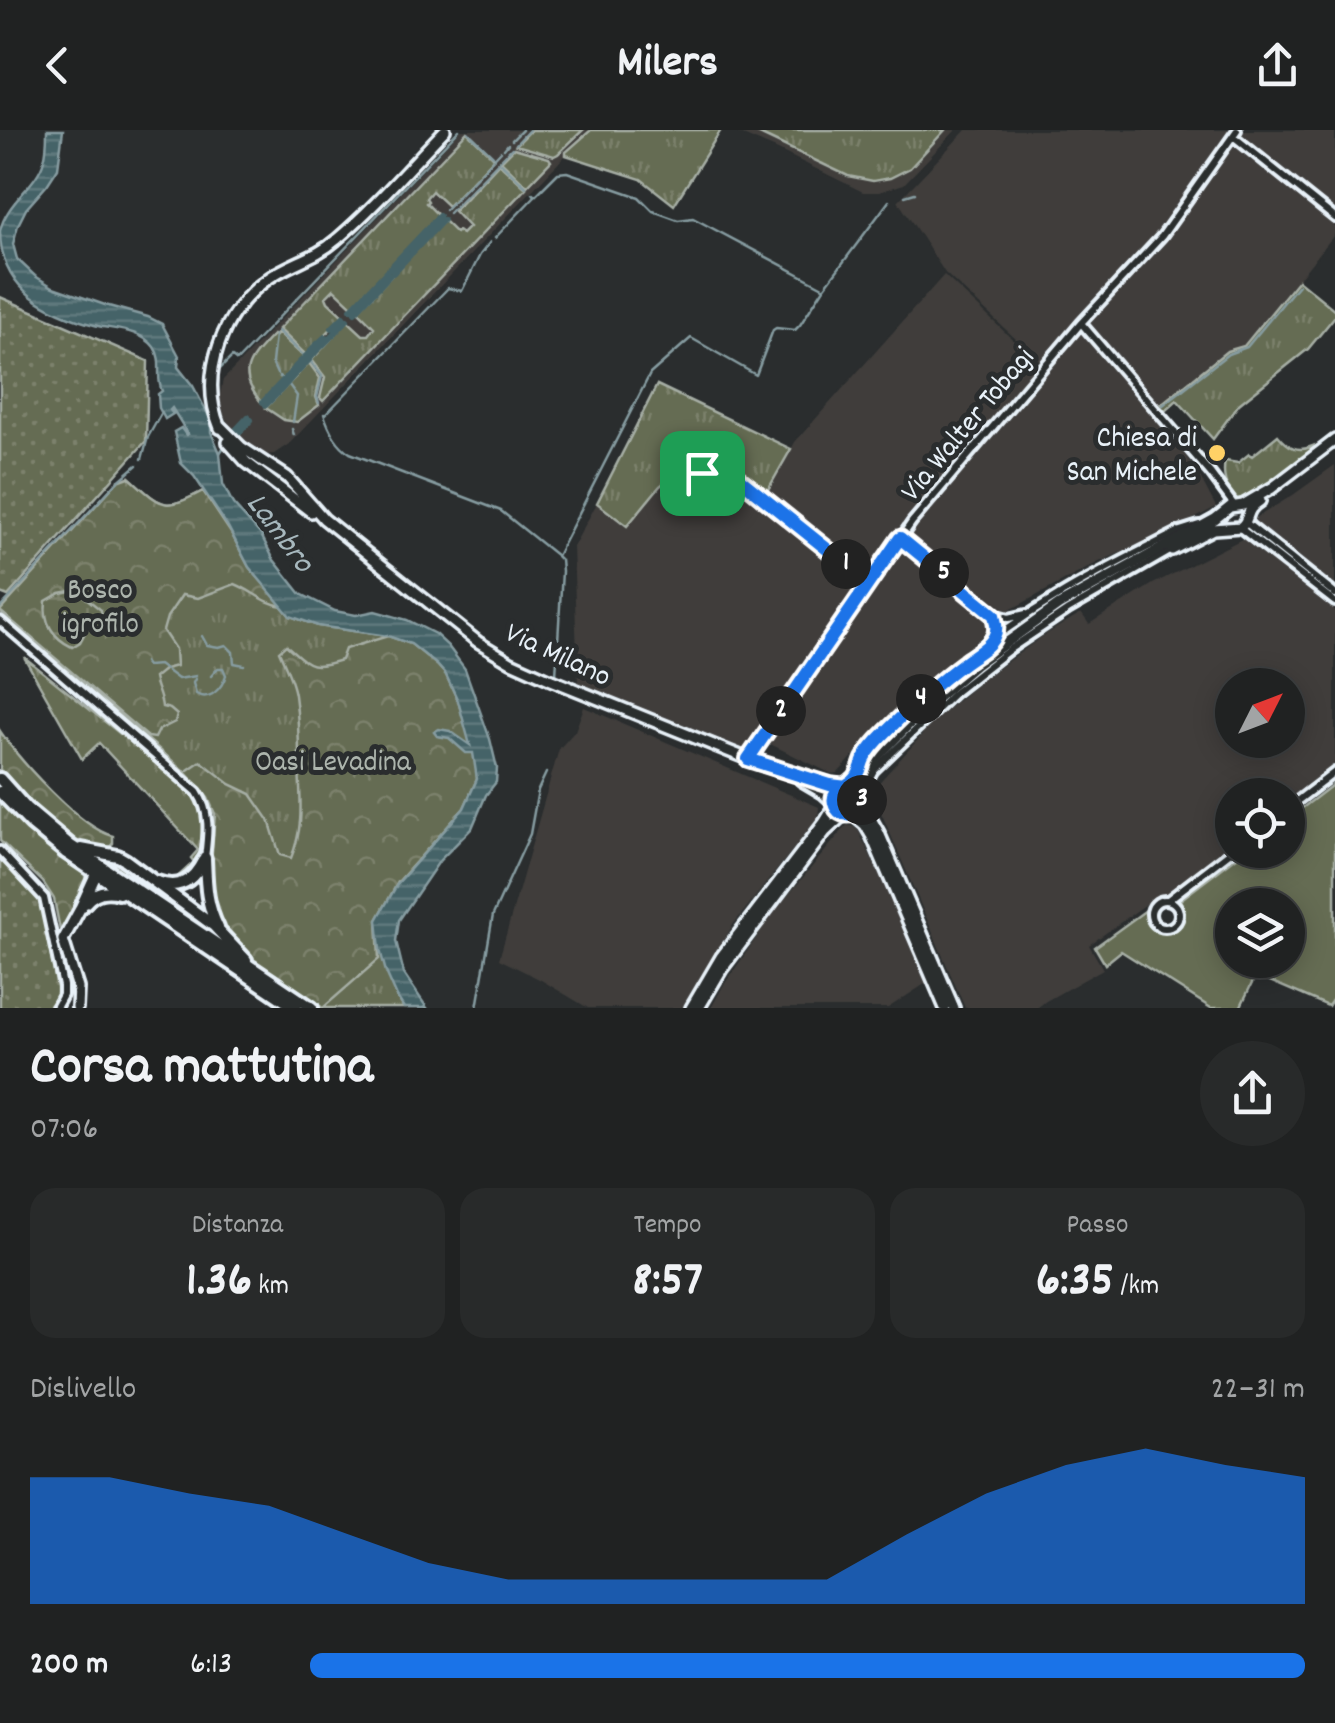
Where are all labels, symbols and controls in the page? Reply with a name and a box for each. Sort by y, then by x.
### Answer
text: Milers [617,33,718,97]
icon: back [30,38,85,93]
icon: share [1250,38,1305,93]
street label: Via Walter Tobagi [892,339,1047,512]
place label: Chiesa di San Michele [1067,419,1197,496]
pin [660,431,745,516]
marker: Chiesa di San Michele [1206,442,1228,464]
icon: arrive [675,446,730,501]
water label: Lambro [233,484,325,585]
pin: 1 [821,539,871,589]
text: 1 [843,544,849,584]
pin: 5 [919,548,969,598]
text: 5 [938,553,950,593]
park label: Bosco igrofilo [61,571,139,648]
street label: Via Milano [497,614,617,700]
north arrow [1215,668,1305,758]
map controls [1215,668,1305,978]
pin: 4 [896,674,946,724]
text: 4 [915,679,927,719]
pin: 2 [756,686,806,736]
text: 2 [775,691,787,731]
park label: Oasi Levadina [255,743,412,786]
pin: 3 [837,775,887,825]
button: locate [1215,778,1305,868]
text: 3 [856,780,868,820]
button: layers [1215,888,1305,978]
text: Corsa mattutina [30,1031,373,1110]
button: share [1200,1041,1305,1146]
text: 07:06 [30,1108,98,1154]
text: Distanza [192,1207,283,1247]
text: Tempo [633,1207,702,1247]
text: Passo [1067,1207,1128,1247]
text: 1.36 [186,1247,252,1319]
text: 8:57 [632,1247,703,1319]
text: 6:35 [1036,1247,1114,1319]
text: km [252,1268,289,1308]
text: /km [1114,1268,1159,1308]
text: Dislivello [30,1368,136,1414]
text: 22–31 m [1211,1368,1305,1414]
text: 200 m [30,1643,108,1689]
text: 6:13 [190,1643,232,1689]

